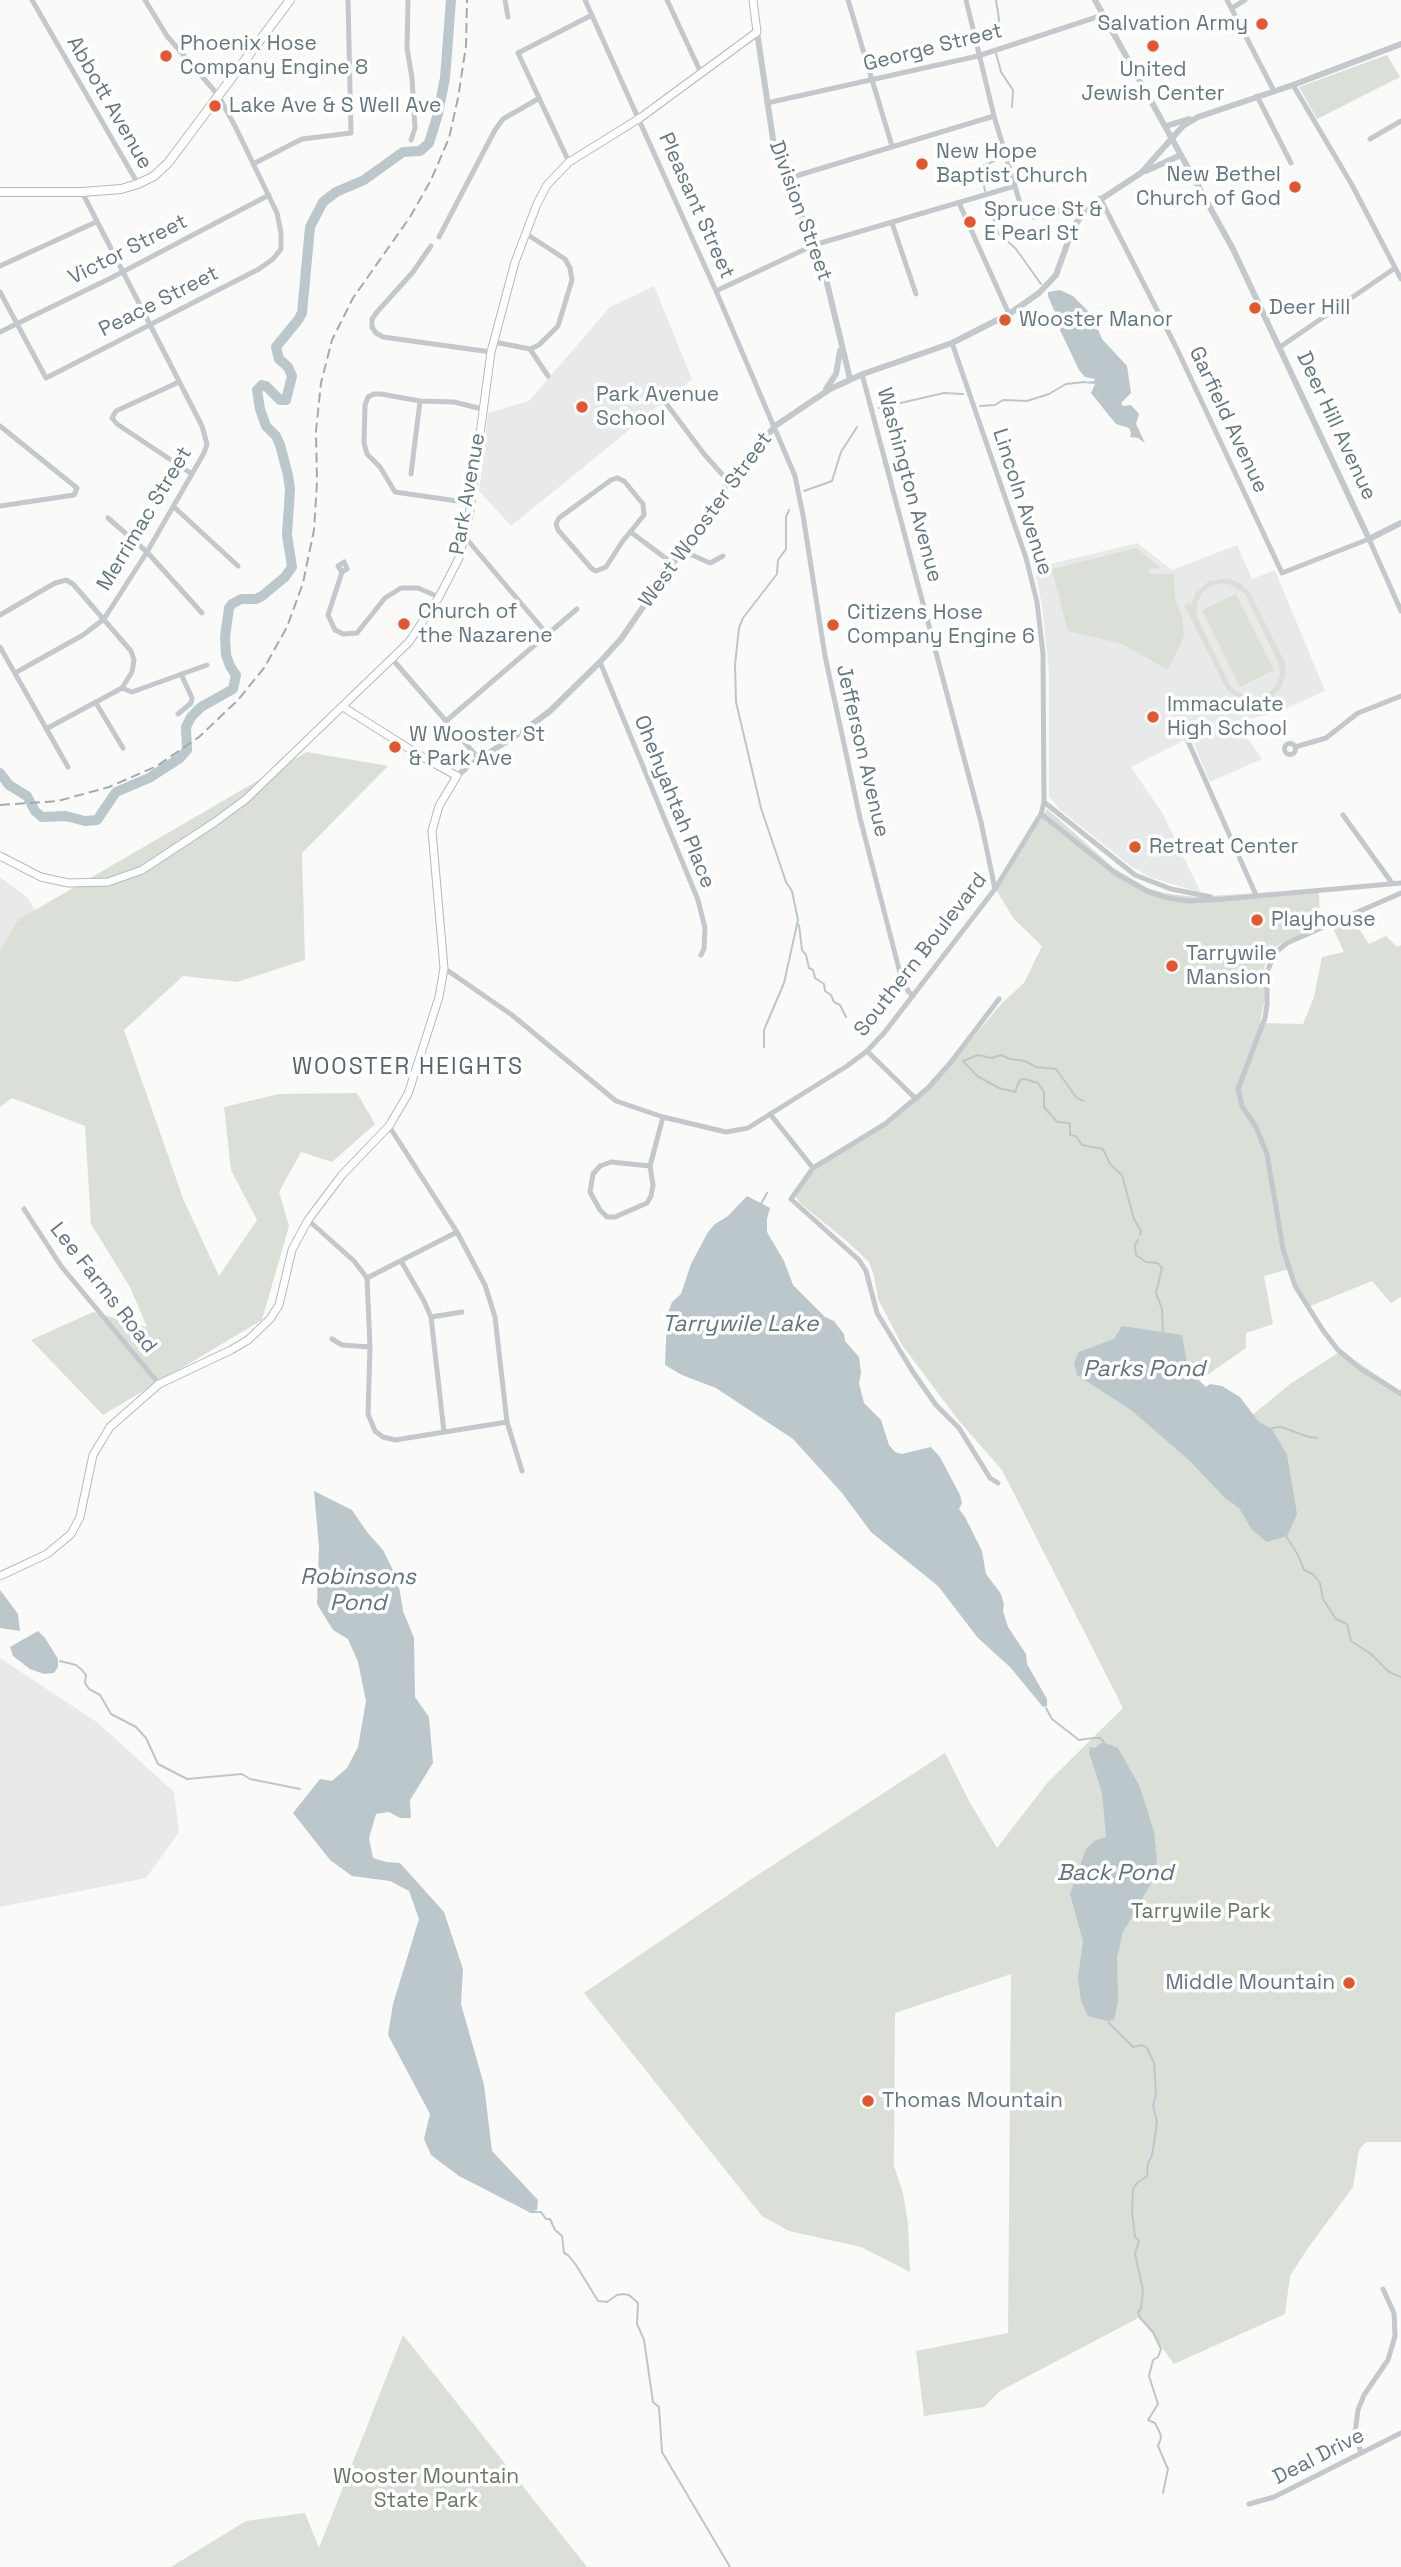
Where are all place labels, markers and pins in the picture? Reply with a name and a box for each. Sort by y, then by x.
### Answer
place label: Salvation Army [1098,11,1248,37]
marker: Salvation Army [1254,16,1270,32]
place label: Phoenix Hose Company Engine 8 [180,31,368,81]
marker: United Jewish Center [1145,38,1161,54]
marker: Phoenix Hose Company Engine 8 [158,48,174,64]
place label: United Jewish Center [1081,57,1225,107]
place label: Lake Ave & S Well Ave [229,93,441,119]
marker: Lake Ave & S Well Ave [207,98,223,114]
place label: New Hope Baptist Church [936,139,1088,189]
marker: New Hope Baptist Church [914,156,930,172]
place label: New Bethel Church of God [1136,162,1281,212]
marker: New Bethel Church of God [1287,179,1303,195]
place label: Spruce St & E Pearl St [984,197,1102,247]
marker: Spruce St & E Pearl St [962,214,978,230]
place label: Deer Hill [1269,295,1350,321]
marker: Deer Hill [1247,300,1263,316]
place label: Wooster Manor [1019,307,1173,333]
marker: Wooster Manor [997,312,1013,328]
place label: Park Avenue School [596,382,719,432]
marker: Park Avenue School [574,399,590,415]
place label: Church of the Nazarene [418,599,553,649]
place label: Citizens Hose Company Engine 6 [847,600,1035,650]
marker: Church of the Nazarene [396,616,412,632]
marker: Citizens Hose Company Engine 6 [825,617,841,633]
place label: Immaculate High School [1167,692,1287,742]
marker: Immaculate High School [1145,709,1161,725]
place label: W Wooster St & Park Ave [409,722,545,772]
marker: W Wooster St & Park Ave [387,739,403,755]
place label: Retreat Center [1149,834,1298,860]
marker: Retreat Center [1127,839,1143,855]
place label: Playhouse [1271,907,1376,933]
marker: Playhouse [1249,912,1265,928]
place label: Tarrywile Mansion [1186,941,1277,991]
marker: Tarrywile Mansion [1164,958,1180,974]
place label: Middle Mountain [1165,1970,1335,1996]
marker: Middle Mountain [1341,1975,1357,1991]
place label: Thomas Mountain [882,2088,1063,2114]
marker: Thomas Mountain [860,2093,876,2109]

